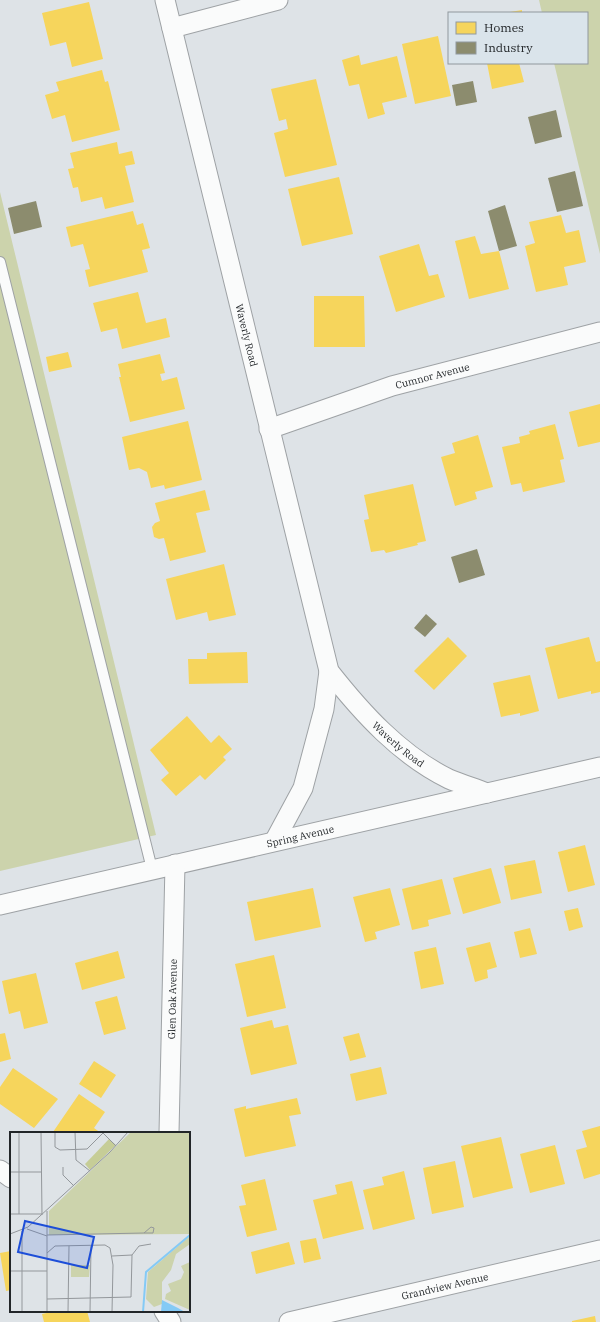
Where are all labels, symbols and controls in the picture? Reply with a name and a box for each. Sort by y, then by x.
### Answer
legend [448,12,588,64]
text: Homes [484,20,524,35]
text: Industry [484,40,533,55]
street label: Waverly Road [233,303,260,368]
street label: Cumnor Avenue [394,360,471,392]
street label: Waverly Road [369,719,427,770]
street label: Spring Avenue [265,822,335,851]
street label: Glen Oak Avenue [165,959,180,1039]
inset map [10,1132,190,1312]
street label: Grandview Avenue [400,1270,490,1303]

